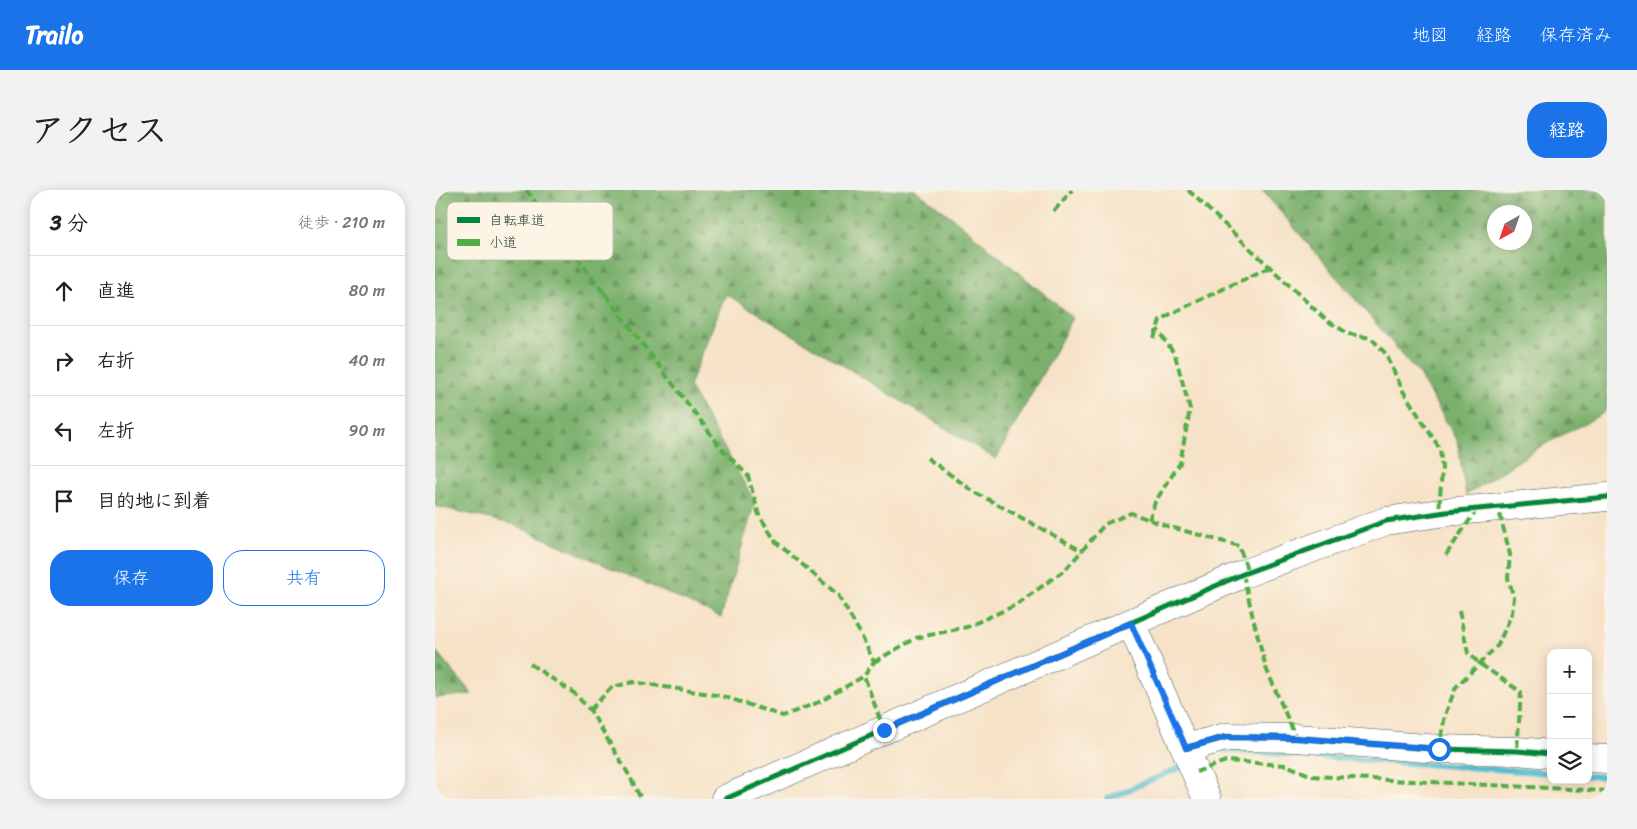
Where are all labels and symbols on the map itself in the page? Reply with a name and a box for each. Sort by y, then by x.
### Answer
legend [447,202,613,260]
north arrow [1487,205,1532,250]
text: 自転車道 [489,208,545,233]
text: 小道 [489,230,517,255]
route end [873,719,896,742]
route start [1428,738,1451,761]

